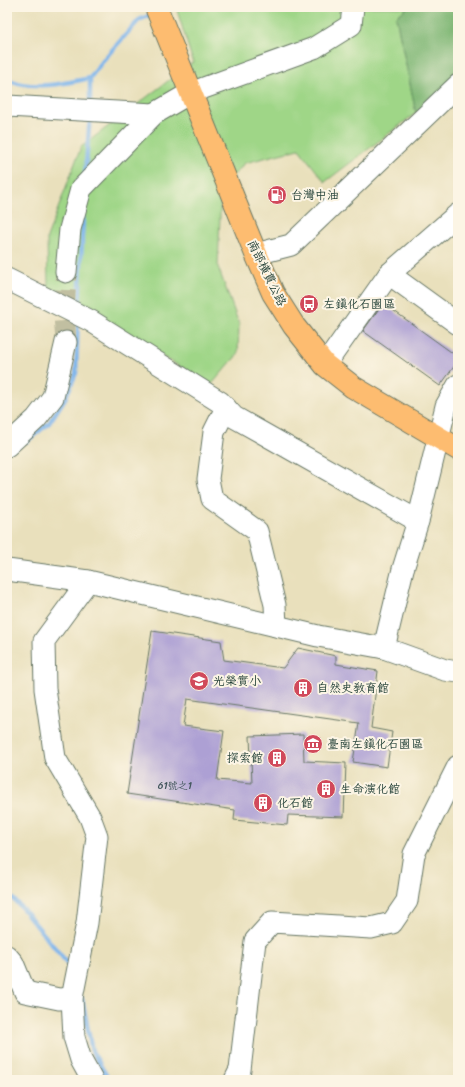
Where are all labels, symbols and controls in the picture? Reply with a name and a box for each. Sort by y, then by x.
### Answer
fuel station icon: 台灣中油 [266,184,288,206]
place label: 台灣中油 [291,184,339,206]
street label: 南部橫貫公路 [241,236,293,310]
bus stop icon: 左鎮化石園區 [298,293,320,315]
place label: 左鎮化石園區 [323,293,395,315]
school or university icon: 光榮實小 [188,670,210,692]
place label: 光榮實小 [213,670,261,692]
building icon: 自然史教育館 [292,677,314,699]
place label: 自然史教育館 [317,677,389,699]
museum icon: 臺南左鎮化石園區 [302,733,324,755]
place label: 臺南左鎮化石園區 [327,733,423,755]
place label: 探索館 [227,747,263,769]
building icon: 探索館 [266,747,288,769]
house number: 61號之1 [158,777,192,795]
building icon: 生命演化館 [315,778,337,800]
place label: 生命演化館 [340,778,400,800]
building icon: 化石館 [252,792,274,814]
place label: 化石館 [277,792,313,814]

